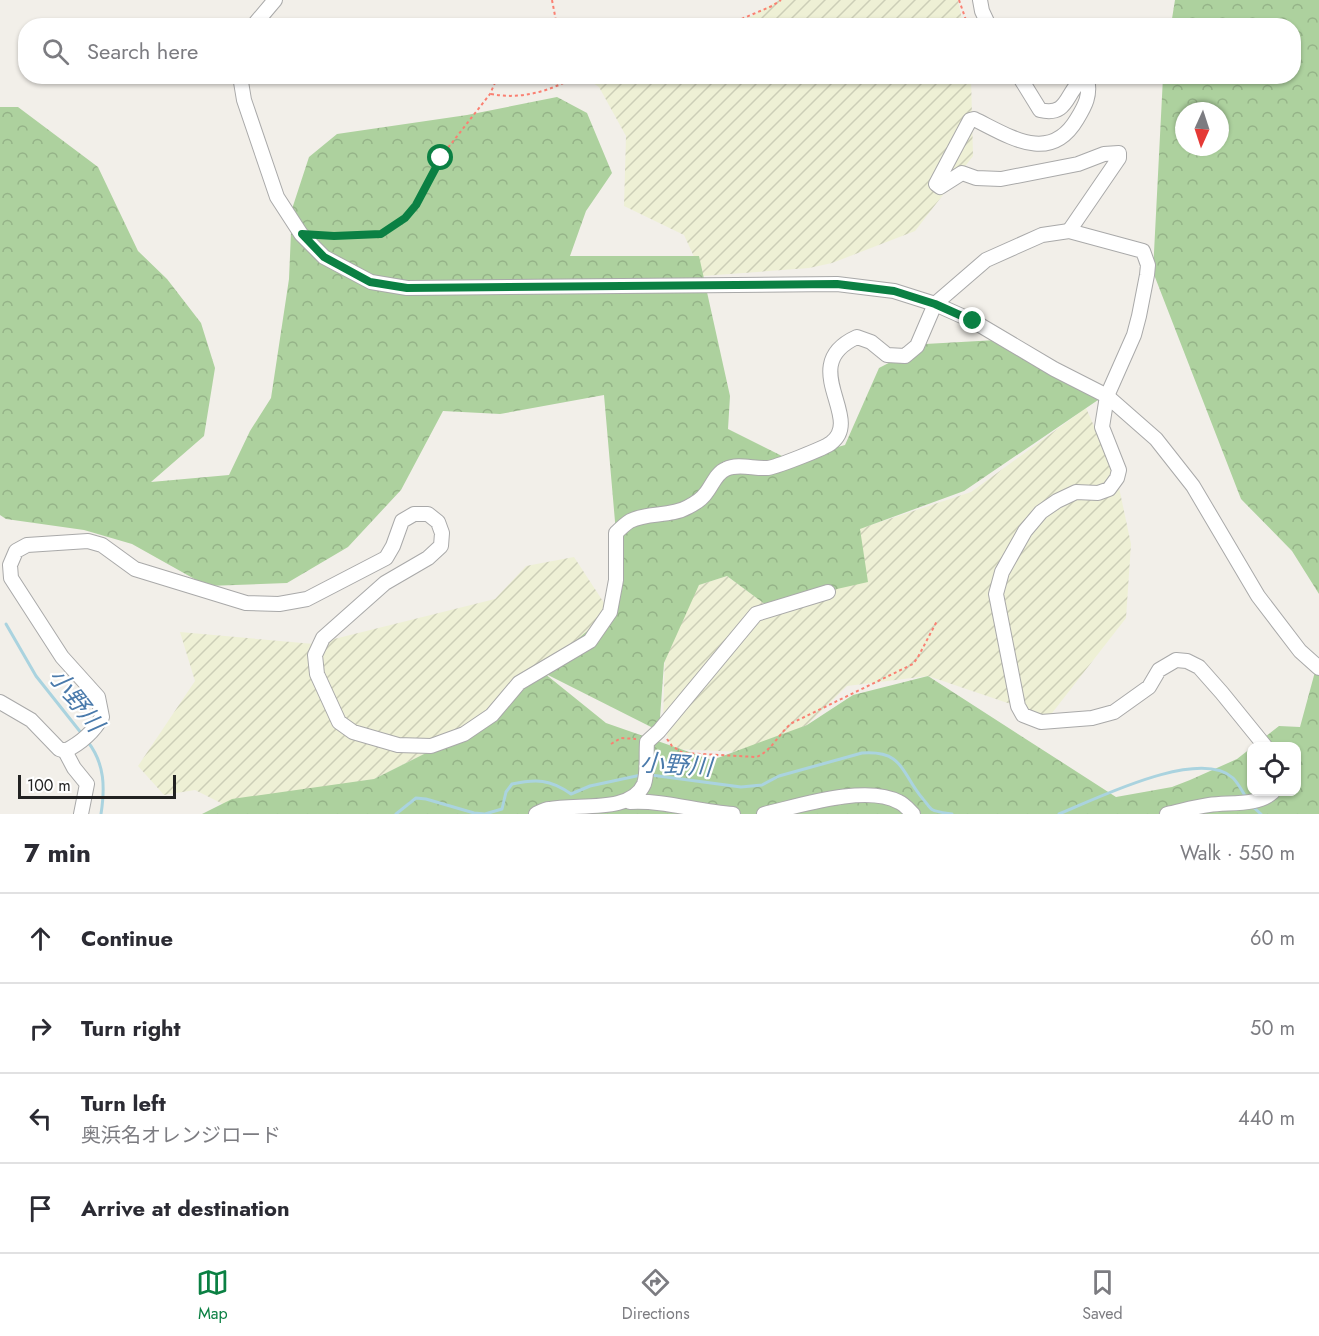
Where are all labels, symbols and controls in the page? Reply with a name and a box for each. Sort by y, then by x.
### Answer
search box [18,18,1301,84]
icon: search [39,35,72,68]
text: Search here [87,35,198,67]
north arrow [1175,102,1229,156]
route start [427,144,453,170]
route end [959,307,985,333]
water label: 小野川 [40,661,114,741]
map controls [1247,742,1301,796]
button: locate [1247,742,1301,796]
water label: 小野川 [639,745,716,785]
scale bar [18,772,176,800]
text: 100 m [27,774,71,797]
text: 7 min [24,834,91,872]
text: Walk · 550 m [1180,839,1295,868]
icon: ahead [24,922,57,955]
text: Continue [81,922,173,954]
text: 60 m [1250,924,1295,953]
icon: right [24,1012,57,1045]
text: Turn right [81,1012,181,1044]
text: 50 m [1250,1014,1295,1043]
text: Turn left [81,1087,166,1119]
icon: left [24,1102,57,1135]
text: 440 m [1238,1104,1295,1133]
text: 奥浜名オレンジロード [81,1121,281,1150]
icon: arrive [24,1192,57,1225]
text: Arrive at destination [81,1192,290,1224]
tab: Map [196,1266,229,1325]
tab: Directions [622,1266,690,1325]
tab: Saved [1082,1266,1123,1325]

